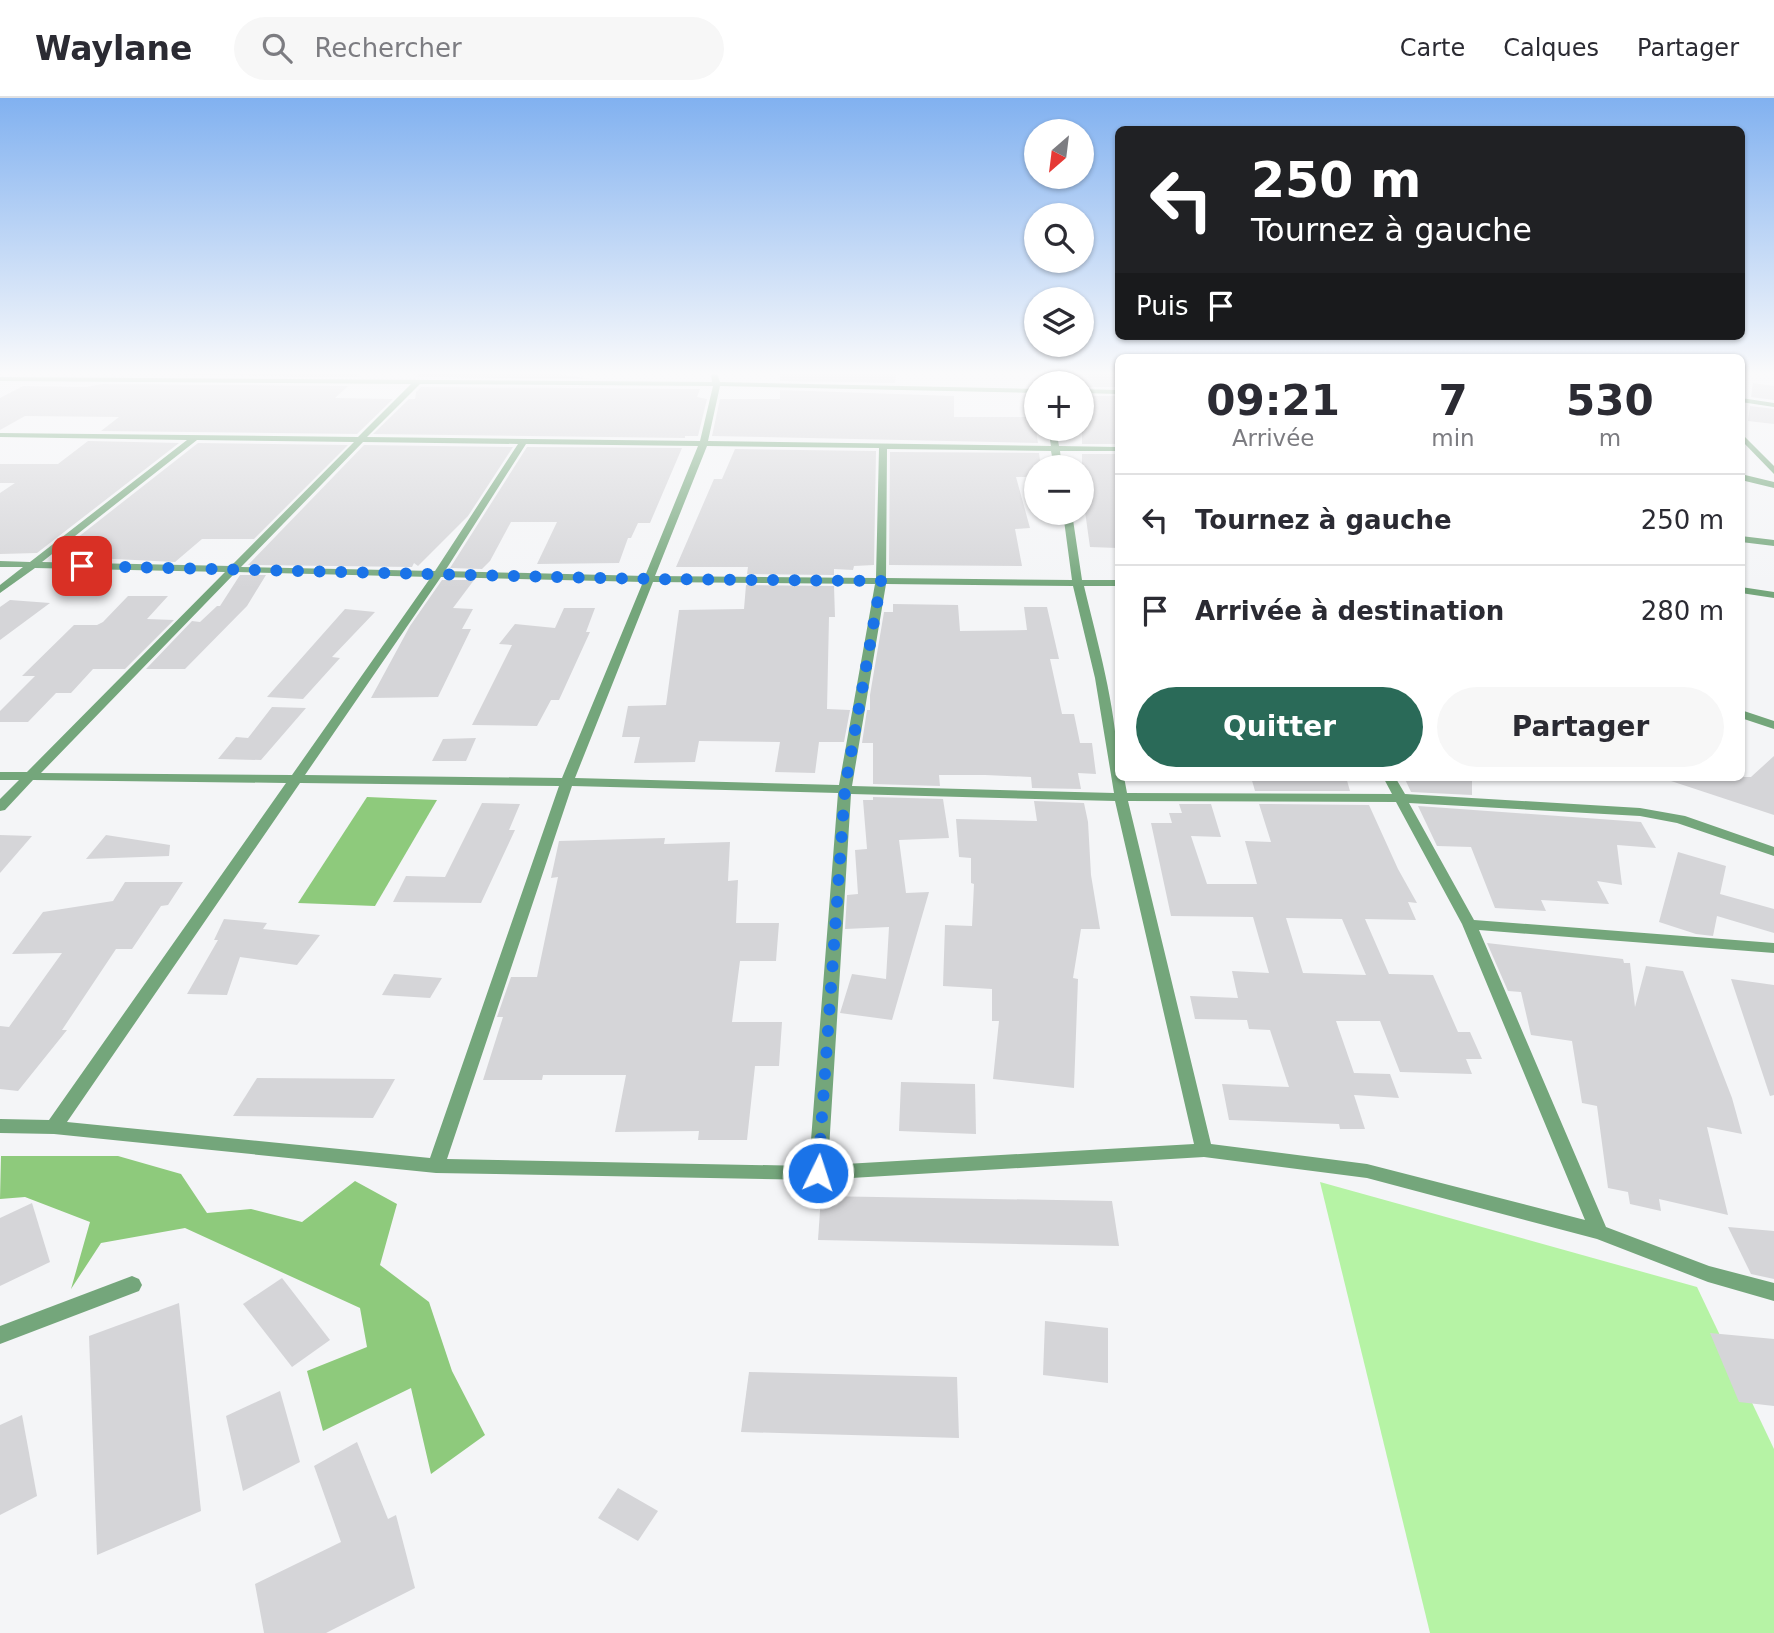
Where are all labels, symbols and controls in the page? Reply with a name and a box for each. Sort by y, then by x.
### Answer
search box [234,17,724,80]
text: Waylane [35,29,192,68]
icon: search [258,29,296,67]
text: Rechercher [314,33,462,63]
text: Carte [1400,34,1465,62]
text: Calques [1503,34,1599,62]
text: Partager [1637,34,1739,62]
north arrow [1024,119,1094,189]
map controls [1024,119,1094,525]
text: 250 m [1251,152,1421,209]
icon: left [1136,154,1227,245]
button: search [1024,203,1094,273]
text: Tournez à gauche [1251,211,1532,249]
button: layers [1024,287,1094,357]
icon: arrive [1202,287,1240,325]
text: Puis [1136,291,1188,321]
button: + [1024,371,1094,441]
text: 09:21 [1206,376,1340,425]
text: 7 [1438,376,1468,425]
text: 530 [1566,376,1654,425]
text: Arrivée [1232,425,1314,451]
text: min [1431,425,1475,451]
text: m [1599,425,1621,451]
button: − [1024,455,1094,525]
icon: left [1136,501,1174,539]
text: Tournez à gauche [1195,505,1452,535]
text: 250 m [1641,505,1724,535]
pin [52,536,112,596]
icon: arrive [63,547,101,585]
icon: arrive [1136,592,1174,630]
text: Arrivée à destination [1195,596,1504,626]
text: 280 m [1641,596,1724,626]
button: Quitter [1136,687,1423,767]
button: Partager [1437,687,1724,767]
position arrow [781,1136,855,1210]

